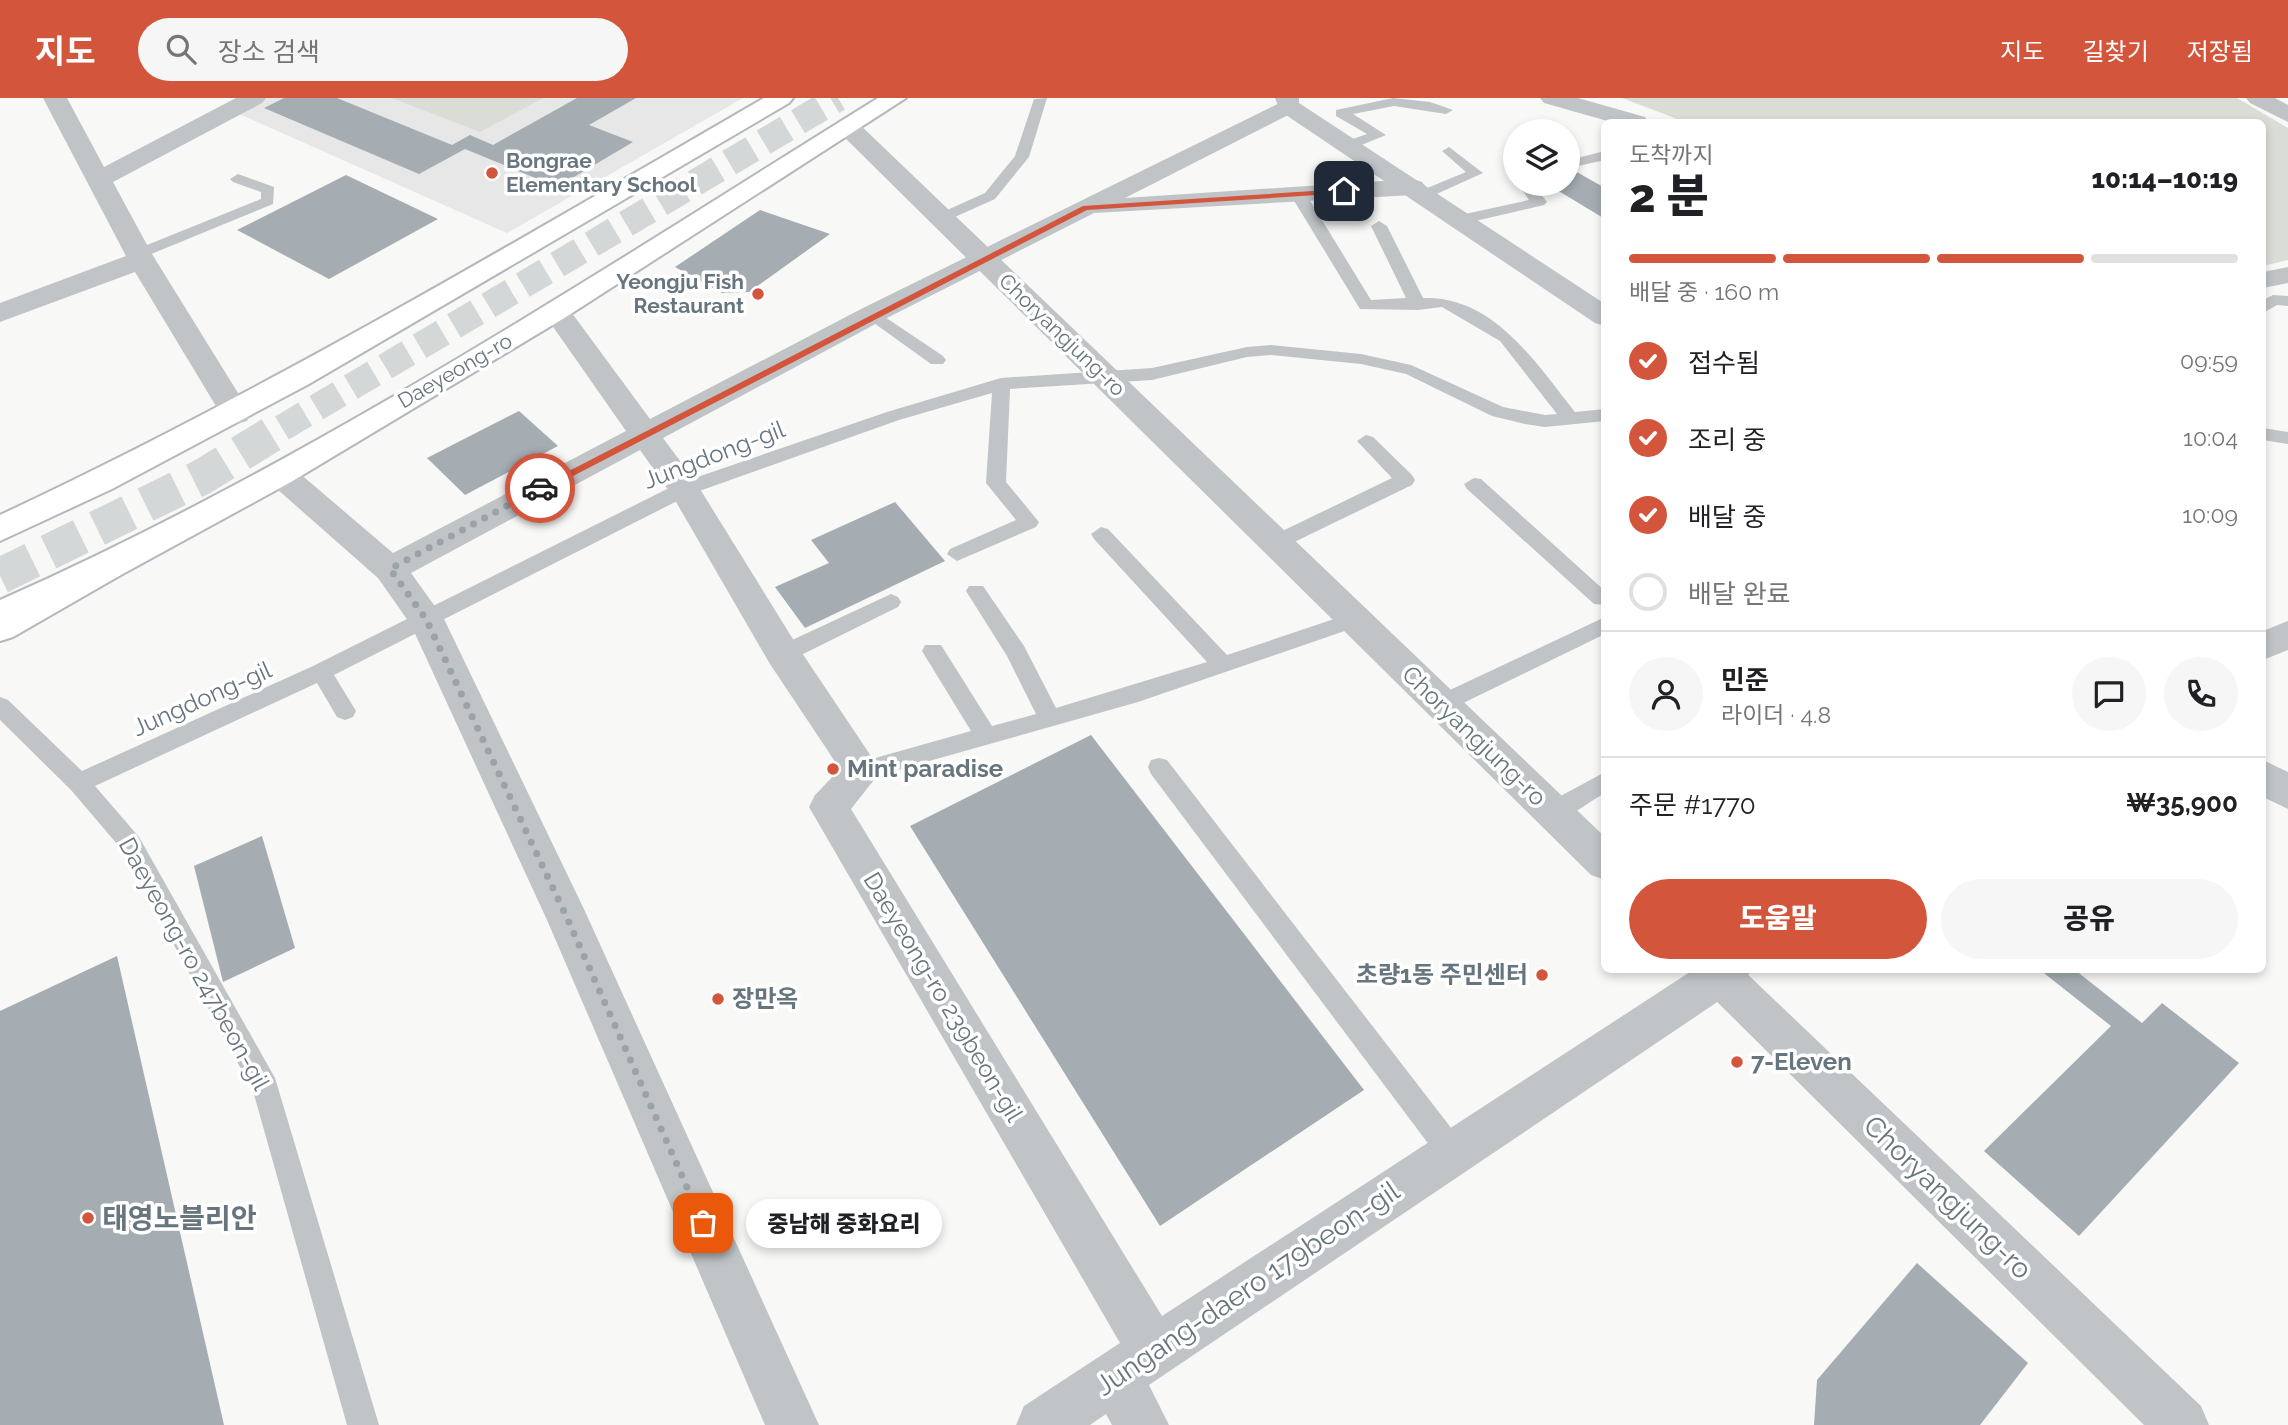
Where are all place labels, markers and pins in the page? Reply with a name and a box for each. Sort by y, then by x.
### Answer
place label: Bongrae Elementary School [506,148,697,197]
pin [1314,161,1374,221]
marker: Bongrae Elementary School [484,165,500,181]
place label: Yeongju Fish Restaurant [616,269,744,318]
marker: Yeongju Fish Restaurant [750,286,766,302]
place label: Mint paradise [847,754,1003,783]
marker: Mint paradise [825,761,841,777]
place label: 초량1동 주민센터 [1356,960,1528,989]
marker: 초량1동 주민센터 [1534,967,1550,983]
place label: 장만옥 [732,984,798,1013]
marker: 장만옥 [710,991,726,1007]
place label: 7-Eleven [1751,1047,1852,1076]
marker: 7-Eleven [1729,1054,1745,1070]
pin [673,1193,733,1253]
callout: 중남해 중화요리 [745,1198,941,1248]
place label: 태영노블리안 [102,1202,257,1235]
marker: 태영노블리안 [80,1210,96,1226]

